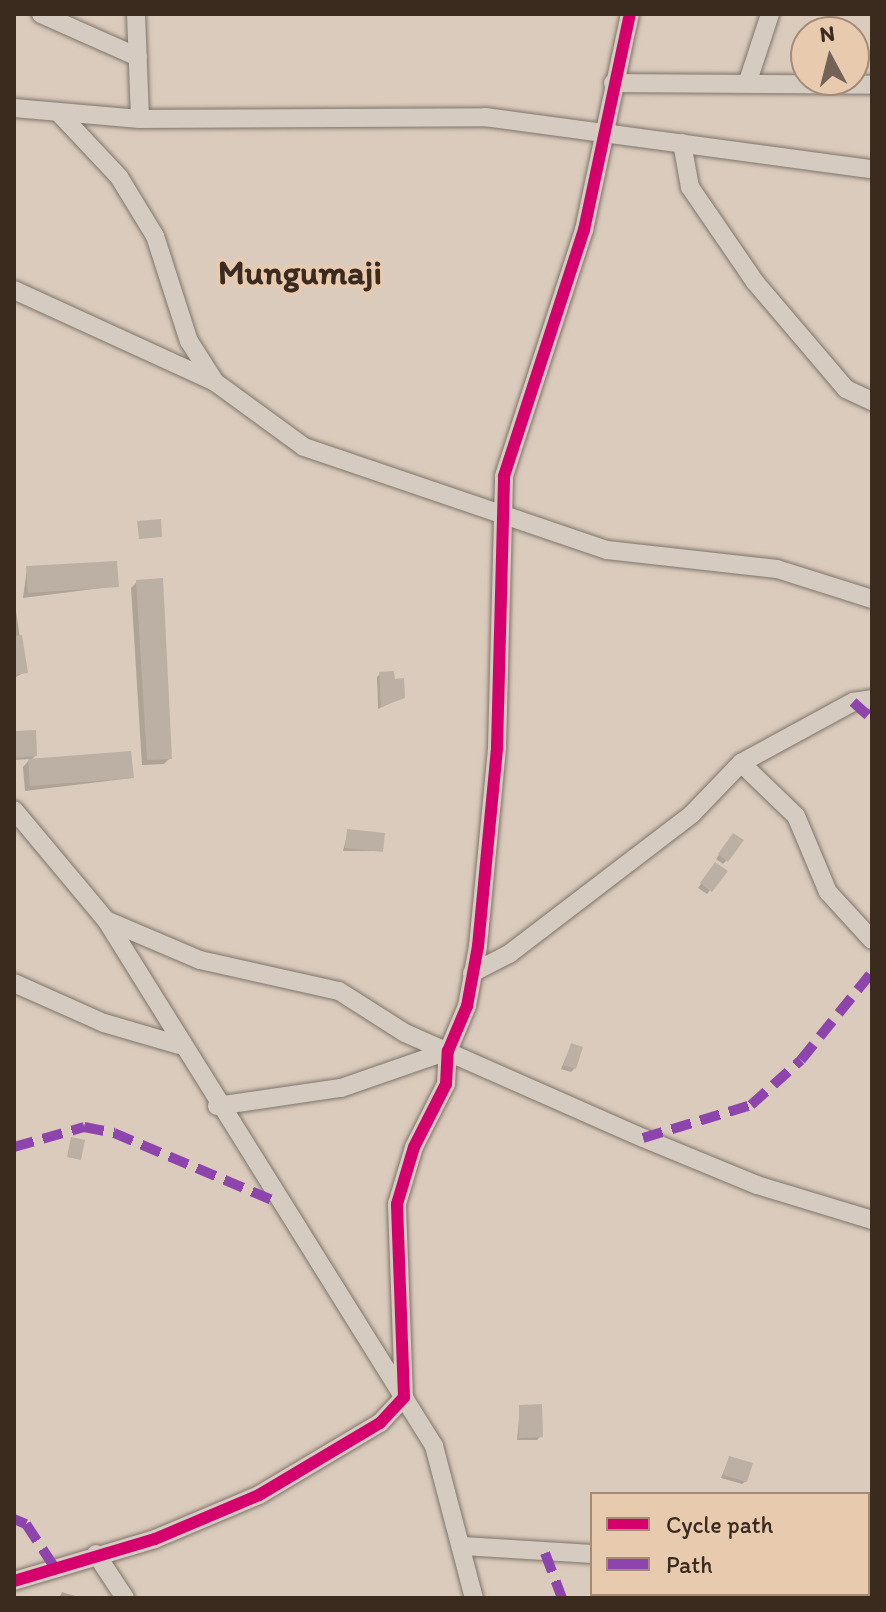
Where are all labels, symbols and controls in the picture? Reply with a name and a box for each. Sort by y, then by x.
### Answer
north arrow [790,16,870,96]
text: N [818,19,836,48]
district label: Mungumaji [218,253,382,293]
legend [590,1492,870,1596]
text: Cycle path [666,1510,773,1539]
text: Path [666,1550,713,1579]

